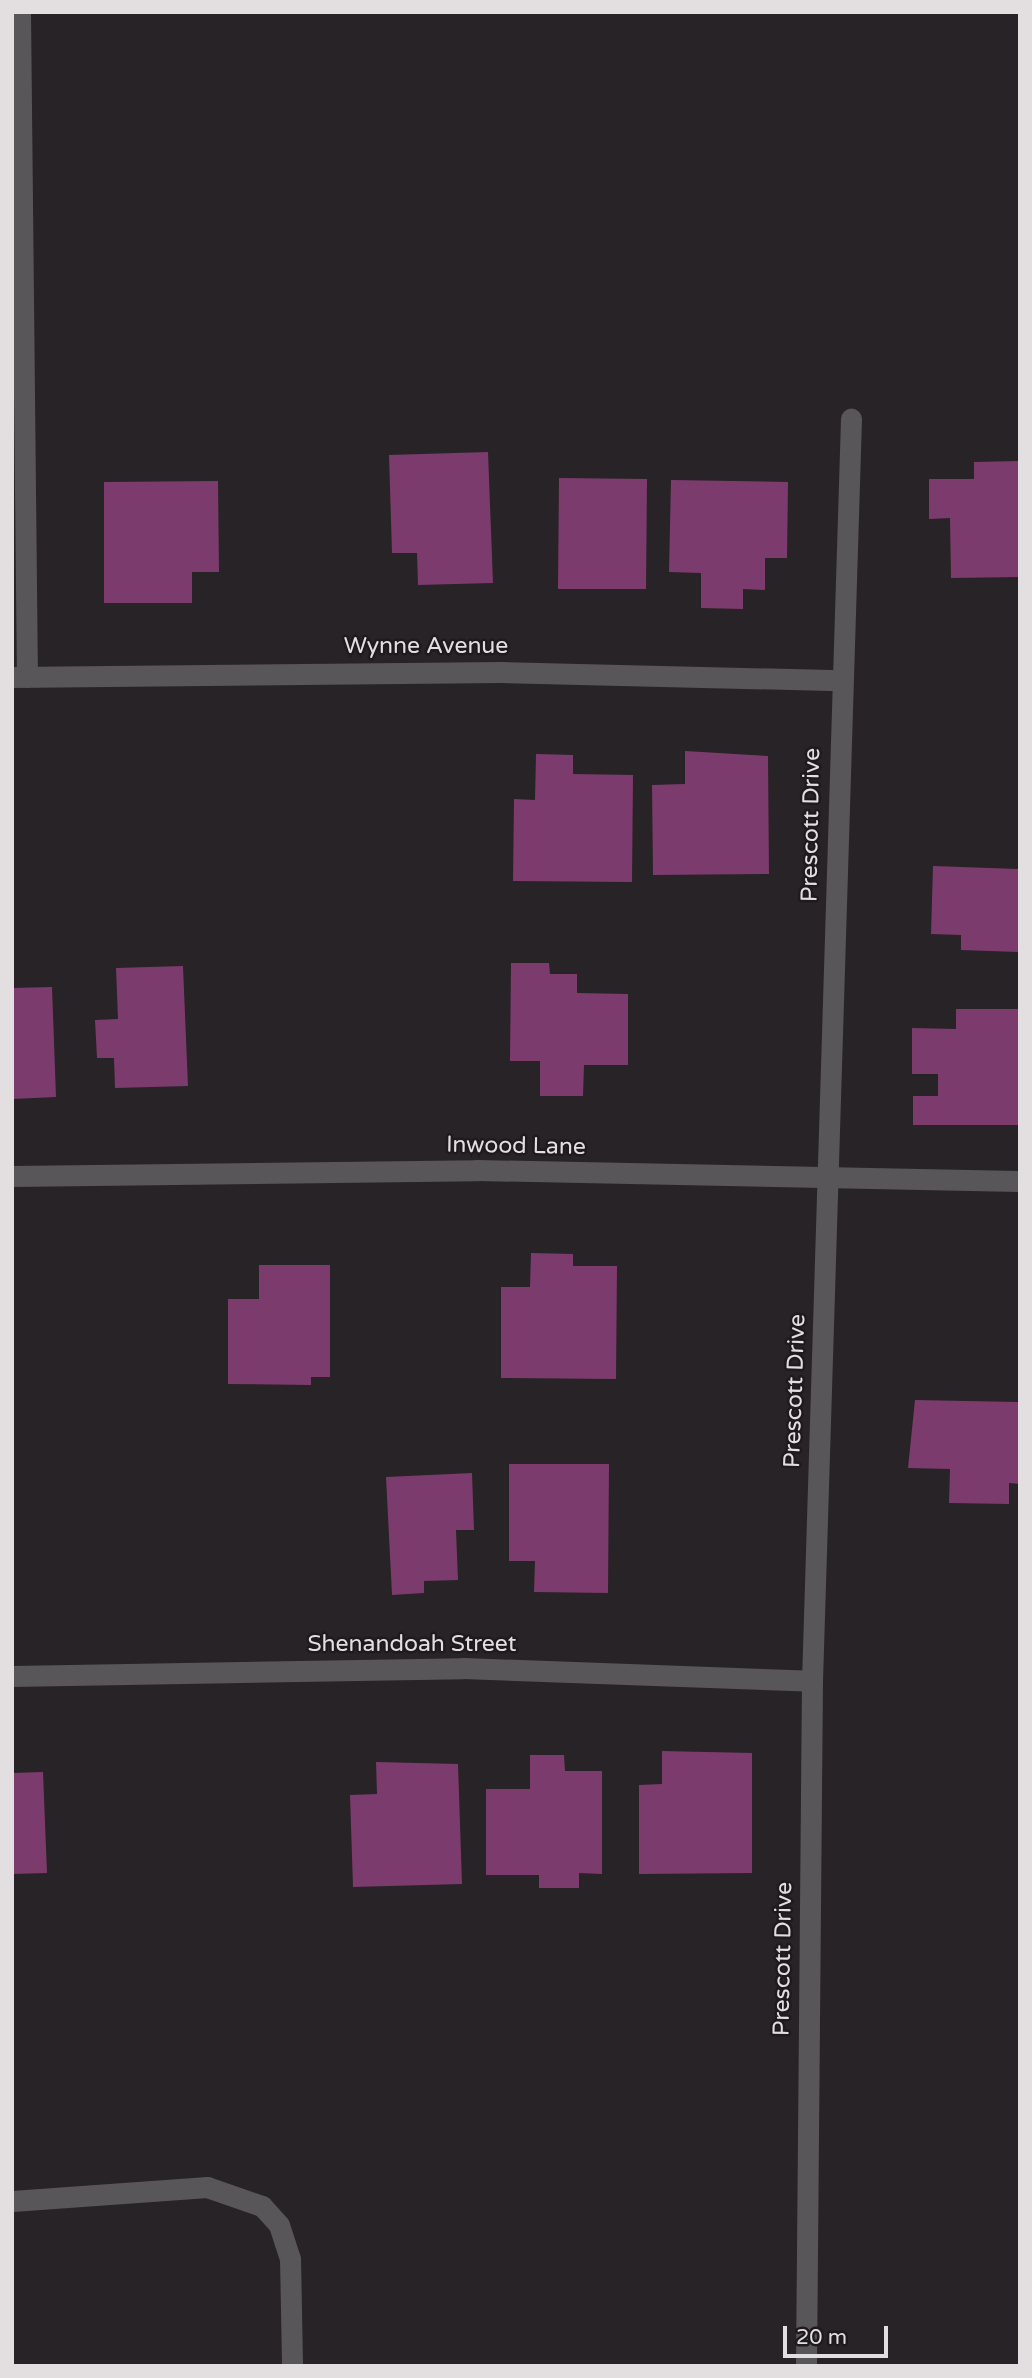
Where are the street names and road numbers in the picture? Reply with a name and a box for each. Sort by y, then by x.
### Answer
street label: Wynne Avenue [344,632,508,660]
street label: Prescott Drive [796,748,826,902]
street label: Inwood Lane [446,1131,586,1161]
street label: Prescott Drive [779,1314,811,1468]
street label: Shenandoah Street [307,1630,517,1658]
street label: Prescott Drive [768,1882,798,2036]

